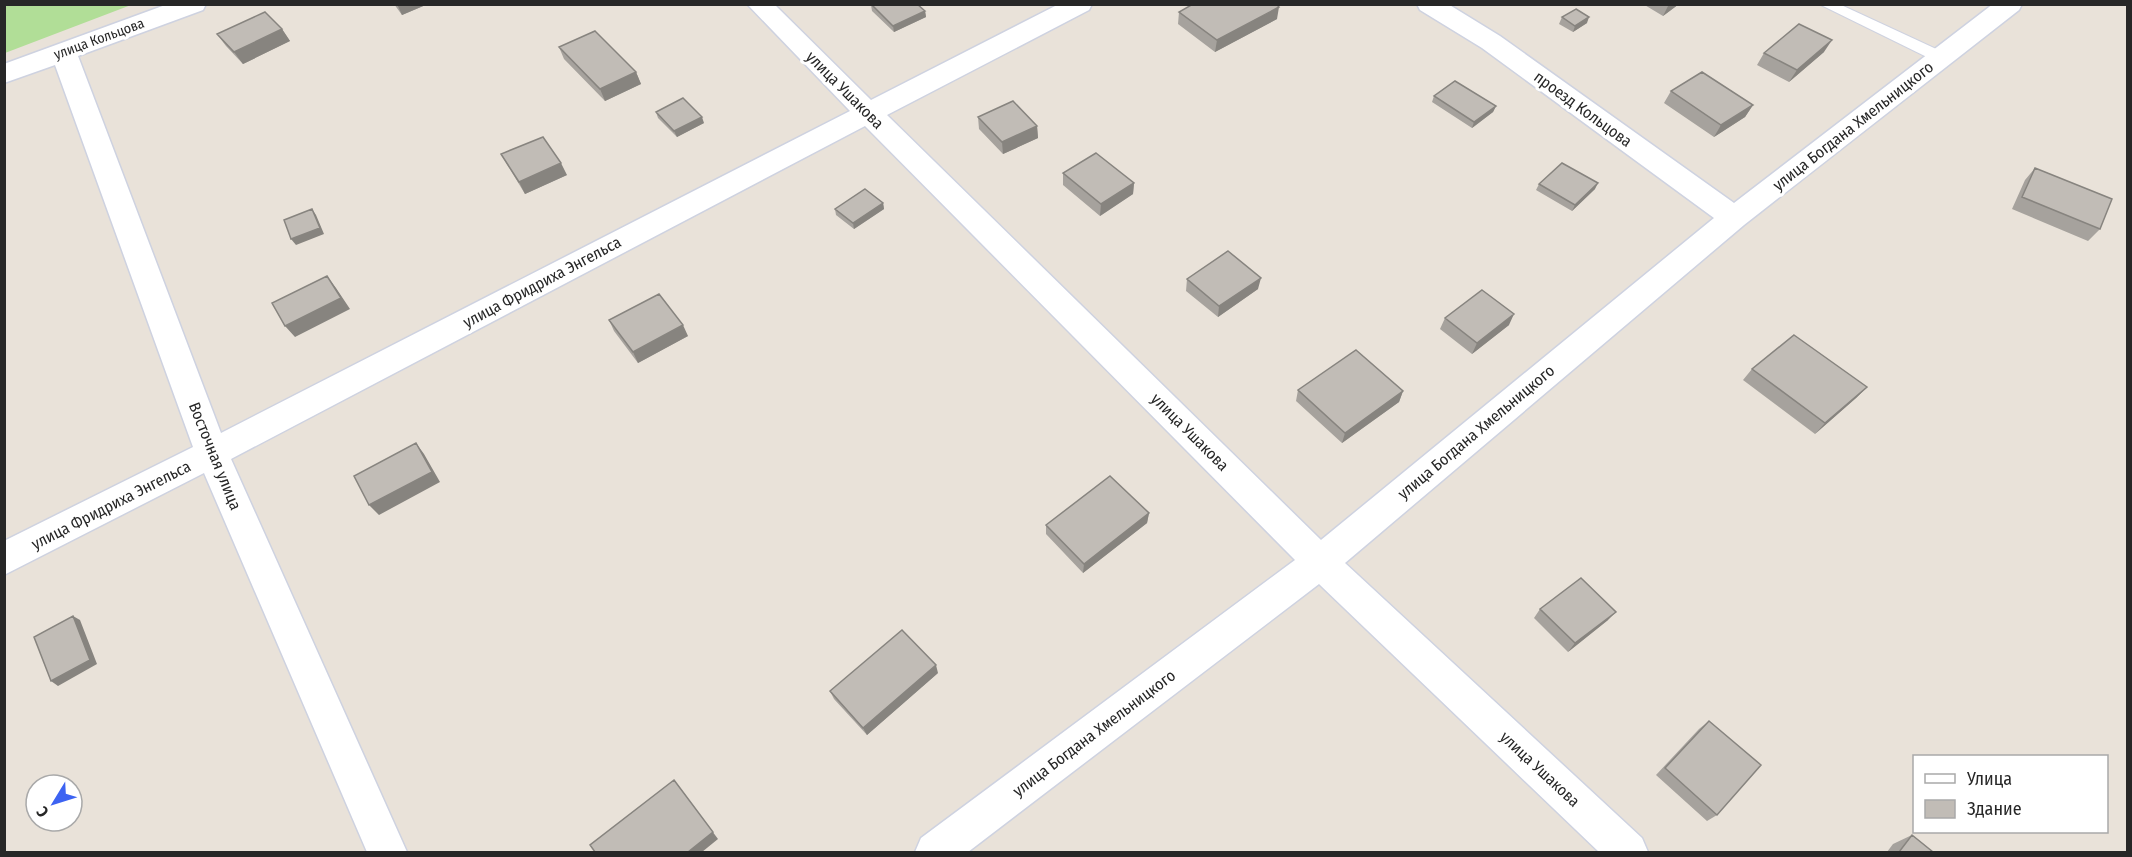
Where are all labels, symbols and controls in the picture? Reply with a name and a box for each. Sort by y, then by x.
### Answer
street label: улица Кольцова [51,15,147,63]
street label: улица Ушакова [802,47,888,133]
street label: улица Богдана Хмельницкого [1769,57,1937,195]
street label: проезд Кольцова [1530,67,1636,151]
street label: улица Фридриха Энгельса [460,232,624,332]
street label: улица Богдана Хмельницкого [1394,361,1558,503]
street label: улица Ушакова [1147,389,1233,475]
street label: Восточная улица [185,399,245,513]
street label: улица Фридриха Энгельса [28,456,194,553]
street label: улица Богдана Хмельницкого [1009,666,1179,800]
street label: улица Ушакова [1496,727,1584,811]
legend [1913,755,2108,833]
text: Улица [1966,768,2012,790]
north arrow [24,773,84,833]
text: Здание [1967,798,2022,820]
text: С [32,802,53,821]

